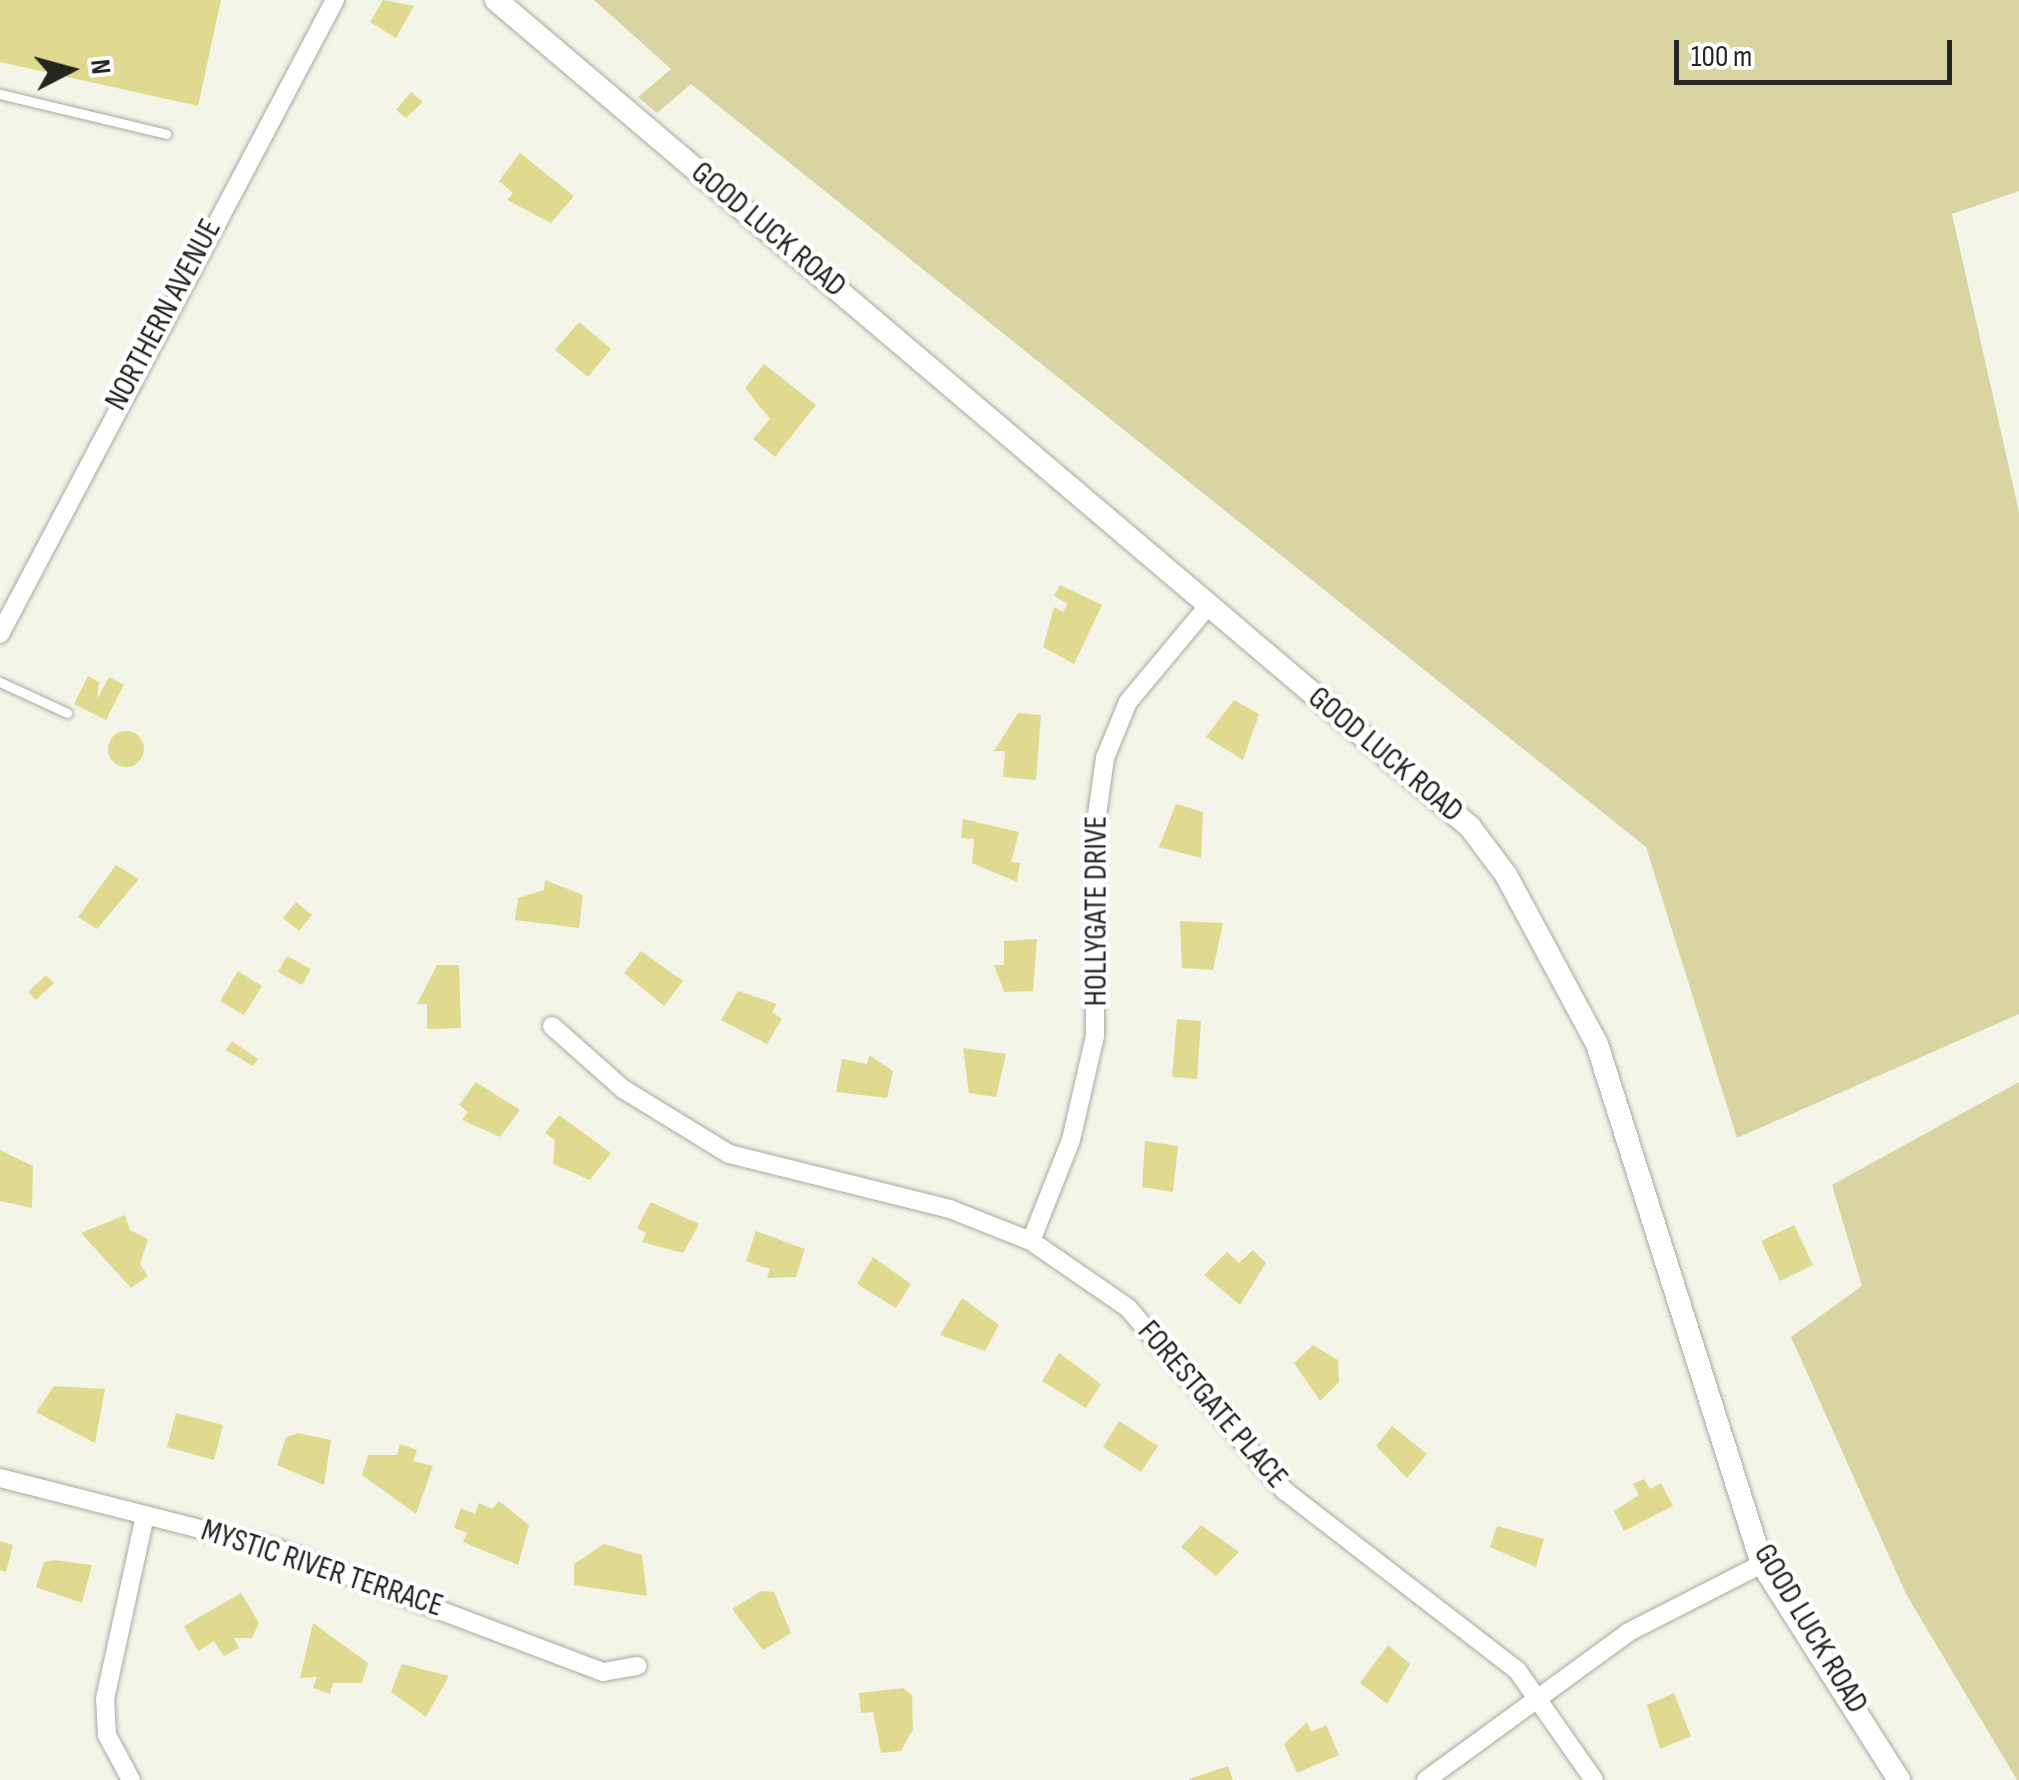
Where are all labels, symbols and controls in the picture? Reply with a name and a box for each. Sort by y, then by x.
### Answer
north arrow [20,20,120,120]
scale bar [1679,20,1956,82]
text: 100 m [1691,39,1752,75]
text: N [83,58,118,76]
street label: GOOD LUCK ROAD [683,154,853,306]
street label: NORTHERN AVENUE [98,213,230,417]
street label: GOOD LUCK ROAD [1300,679,1470,831]
street label: HOLLYGATE DRIVE [1078,816,1116,1006]
street label: FORESTGATE PLACE [1129,1313,1295,1497]
street label: MYSTIC RIVER TERRACE [196,1512,448,1626]
street label: GOOD LUCK ROAD [1745,1538,1875,1720]

